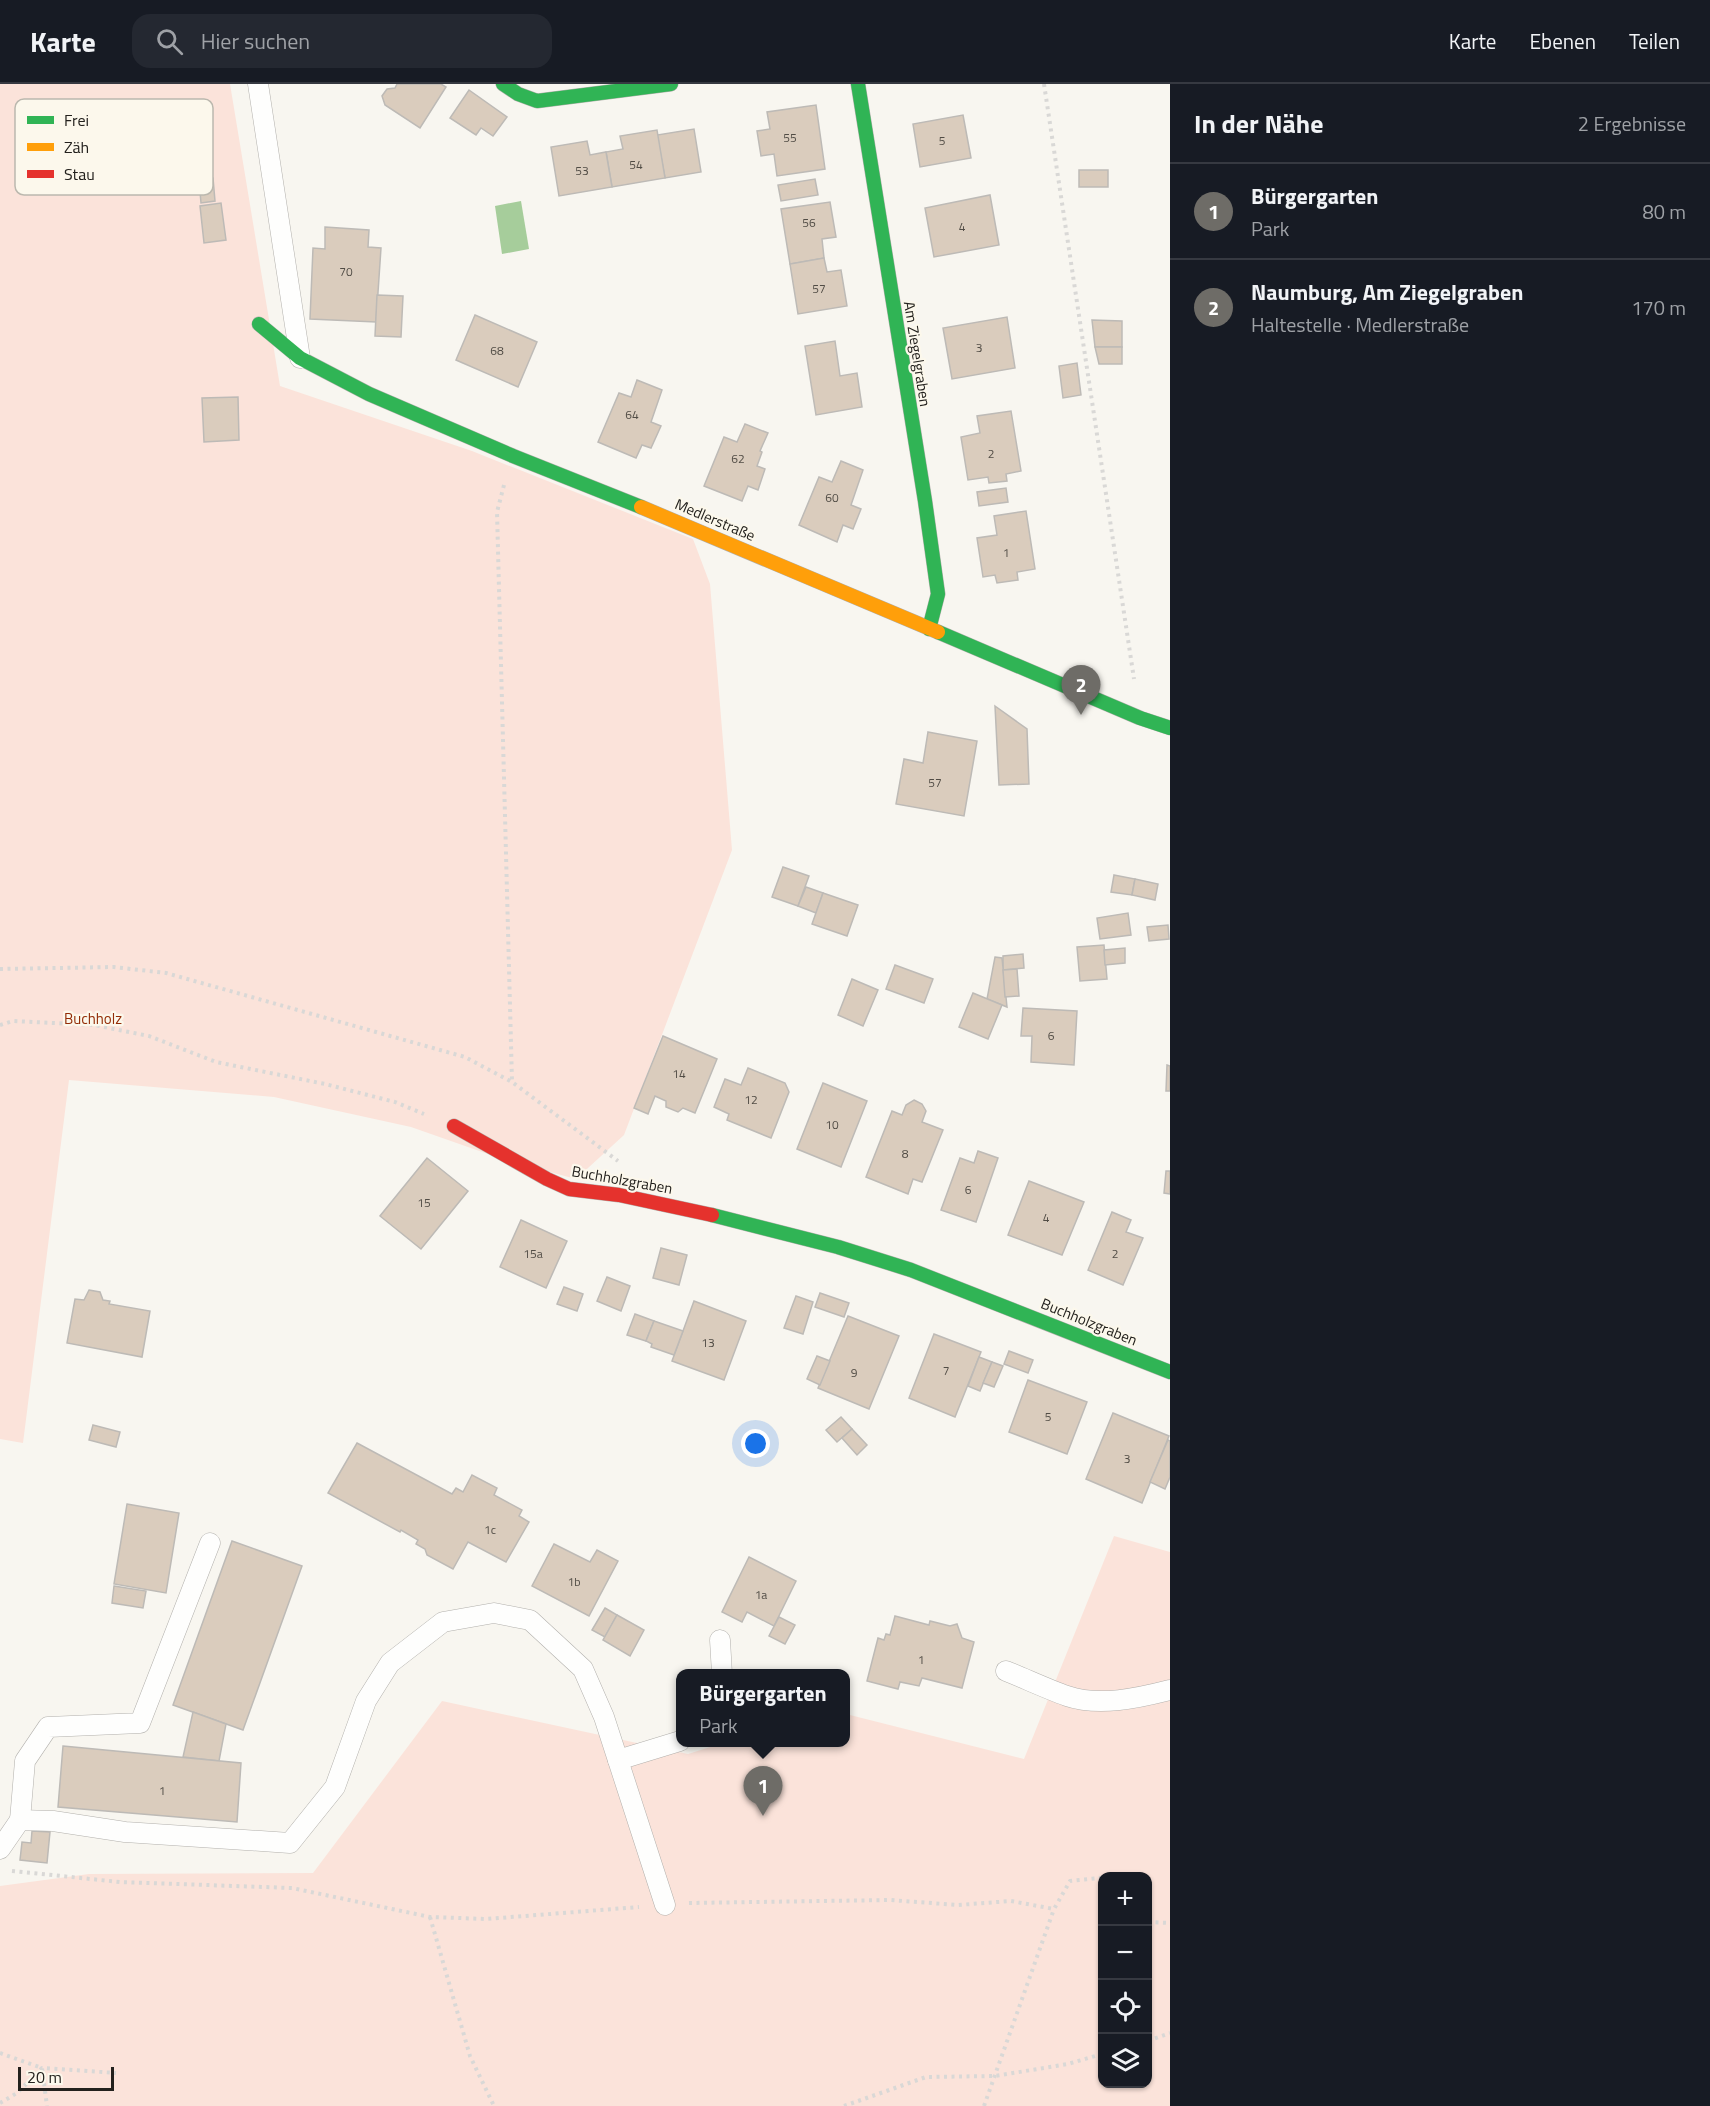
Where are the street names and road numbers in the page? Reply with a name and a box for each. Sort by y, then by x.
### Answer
street label: Am Ziegelgraben [898,300,937,408]
street label: Medlerstraße [671,492,759,547]
street label: Buchholzgraben [570,1159,674,1200]
street label: Buchholzgraben [1038,1292,1141,1351]

